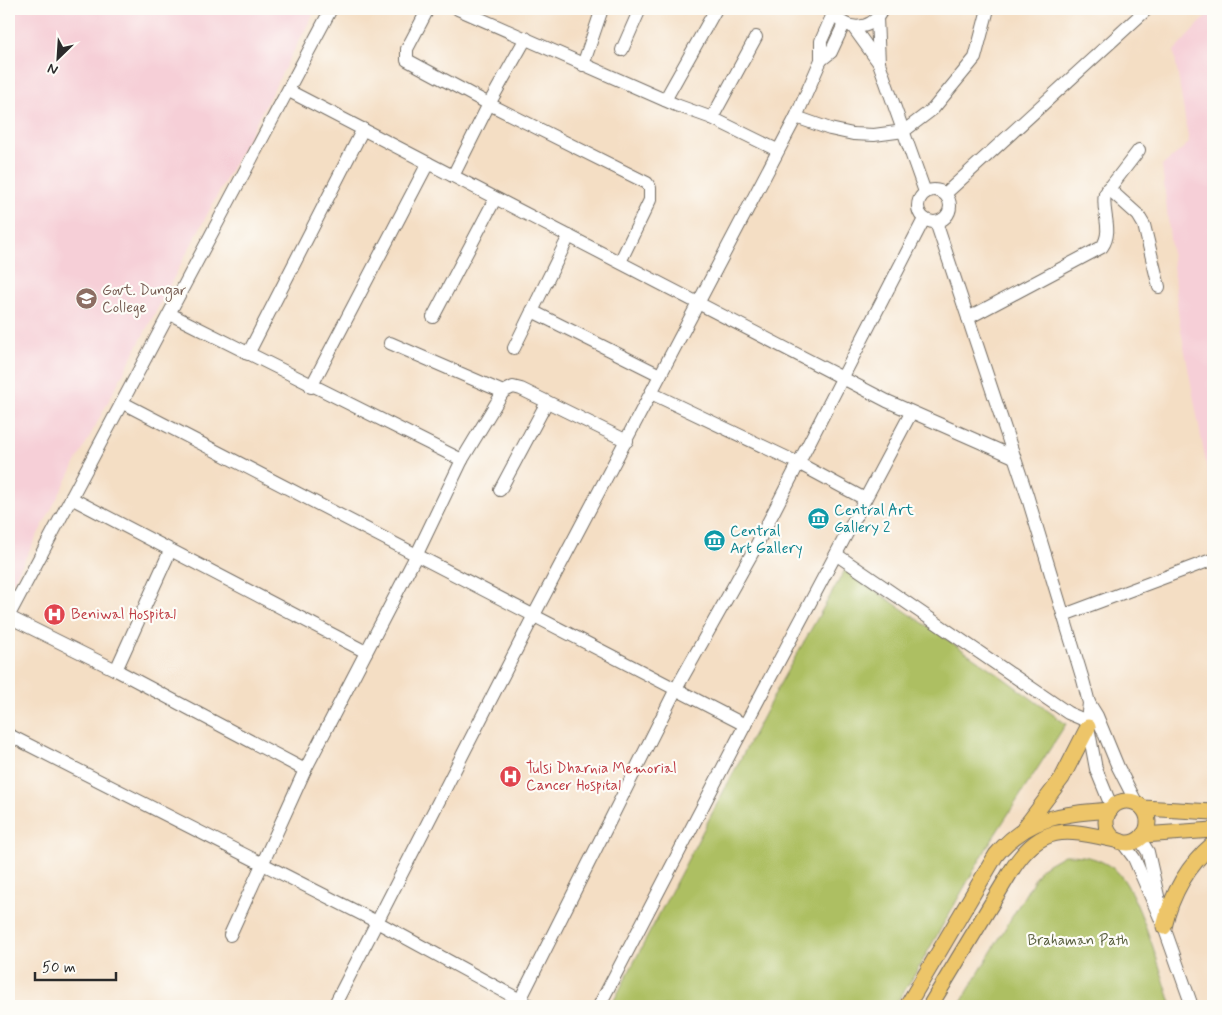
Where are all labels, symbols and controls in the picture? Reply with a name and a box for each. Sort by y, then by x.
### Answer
north arrow [32,32,82,82]
text: N [45,59,61,79]
place label: Govt. Dungar College [102,281,186,318]
school or university icon: Govt. Dungar College [74,287,98,311]
place label: Central Art Gallery 2 [834,501,914,538]
museum icon: Central Art Gallery 2 [806,507,830,531]
place label: Central Art Gallery [730,522,803,559]
museum icon: Central Art Gallery [702,528,726,552]
hospital icon: Beniwal Hospital [43,602,67,626]
place label: Beniwal Hospital [71,605,176,625]
place label: Tulsi Dharnia Memorial Cancer Hospital [526,759,677,796]
hospital icon: Tulsi Dharnia Memorial Cancer Hospital [498,765,522,789]
park label: Brahaman Path [1027,931,1129,951]
scale bar [35,950,116,982]
text: 50 m [42,958,76,978]

